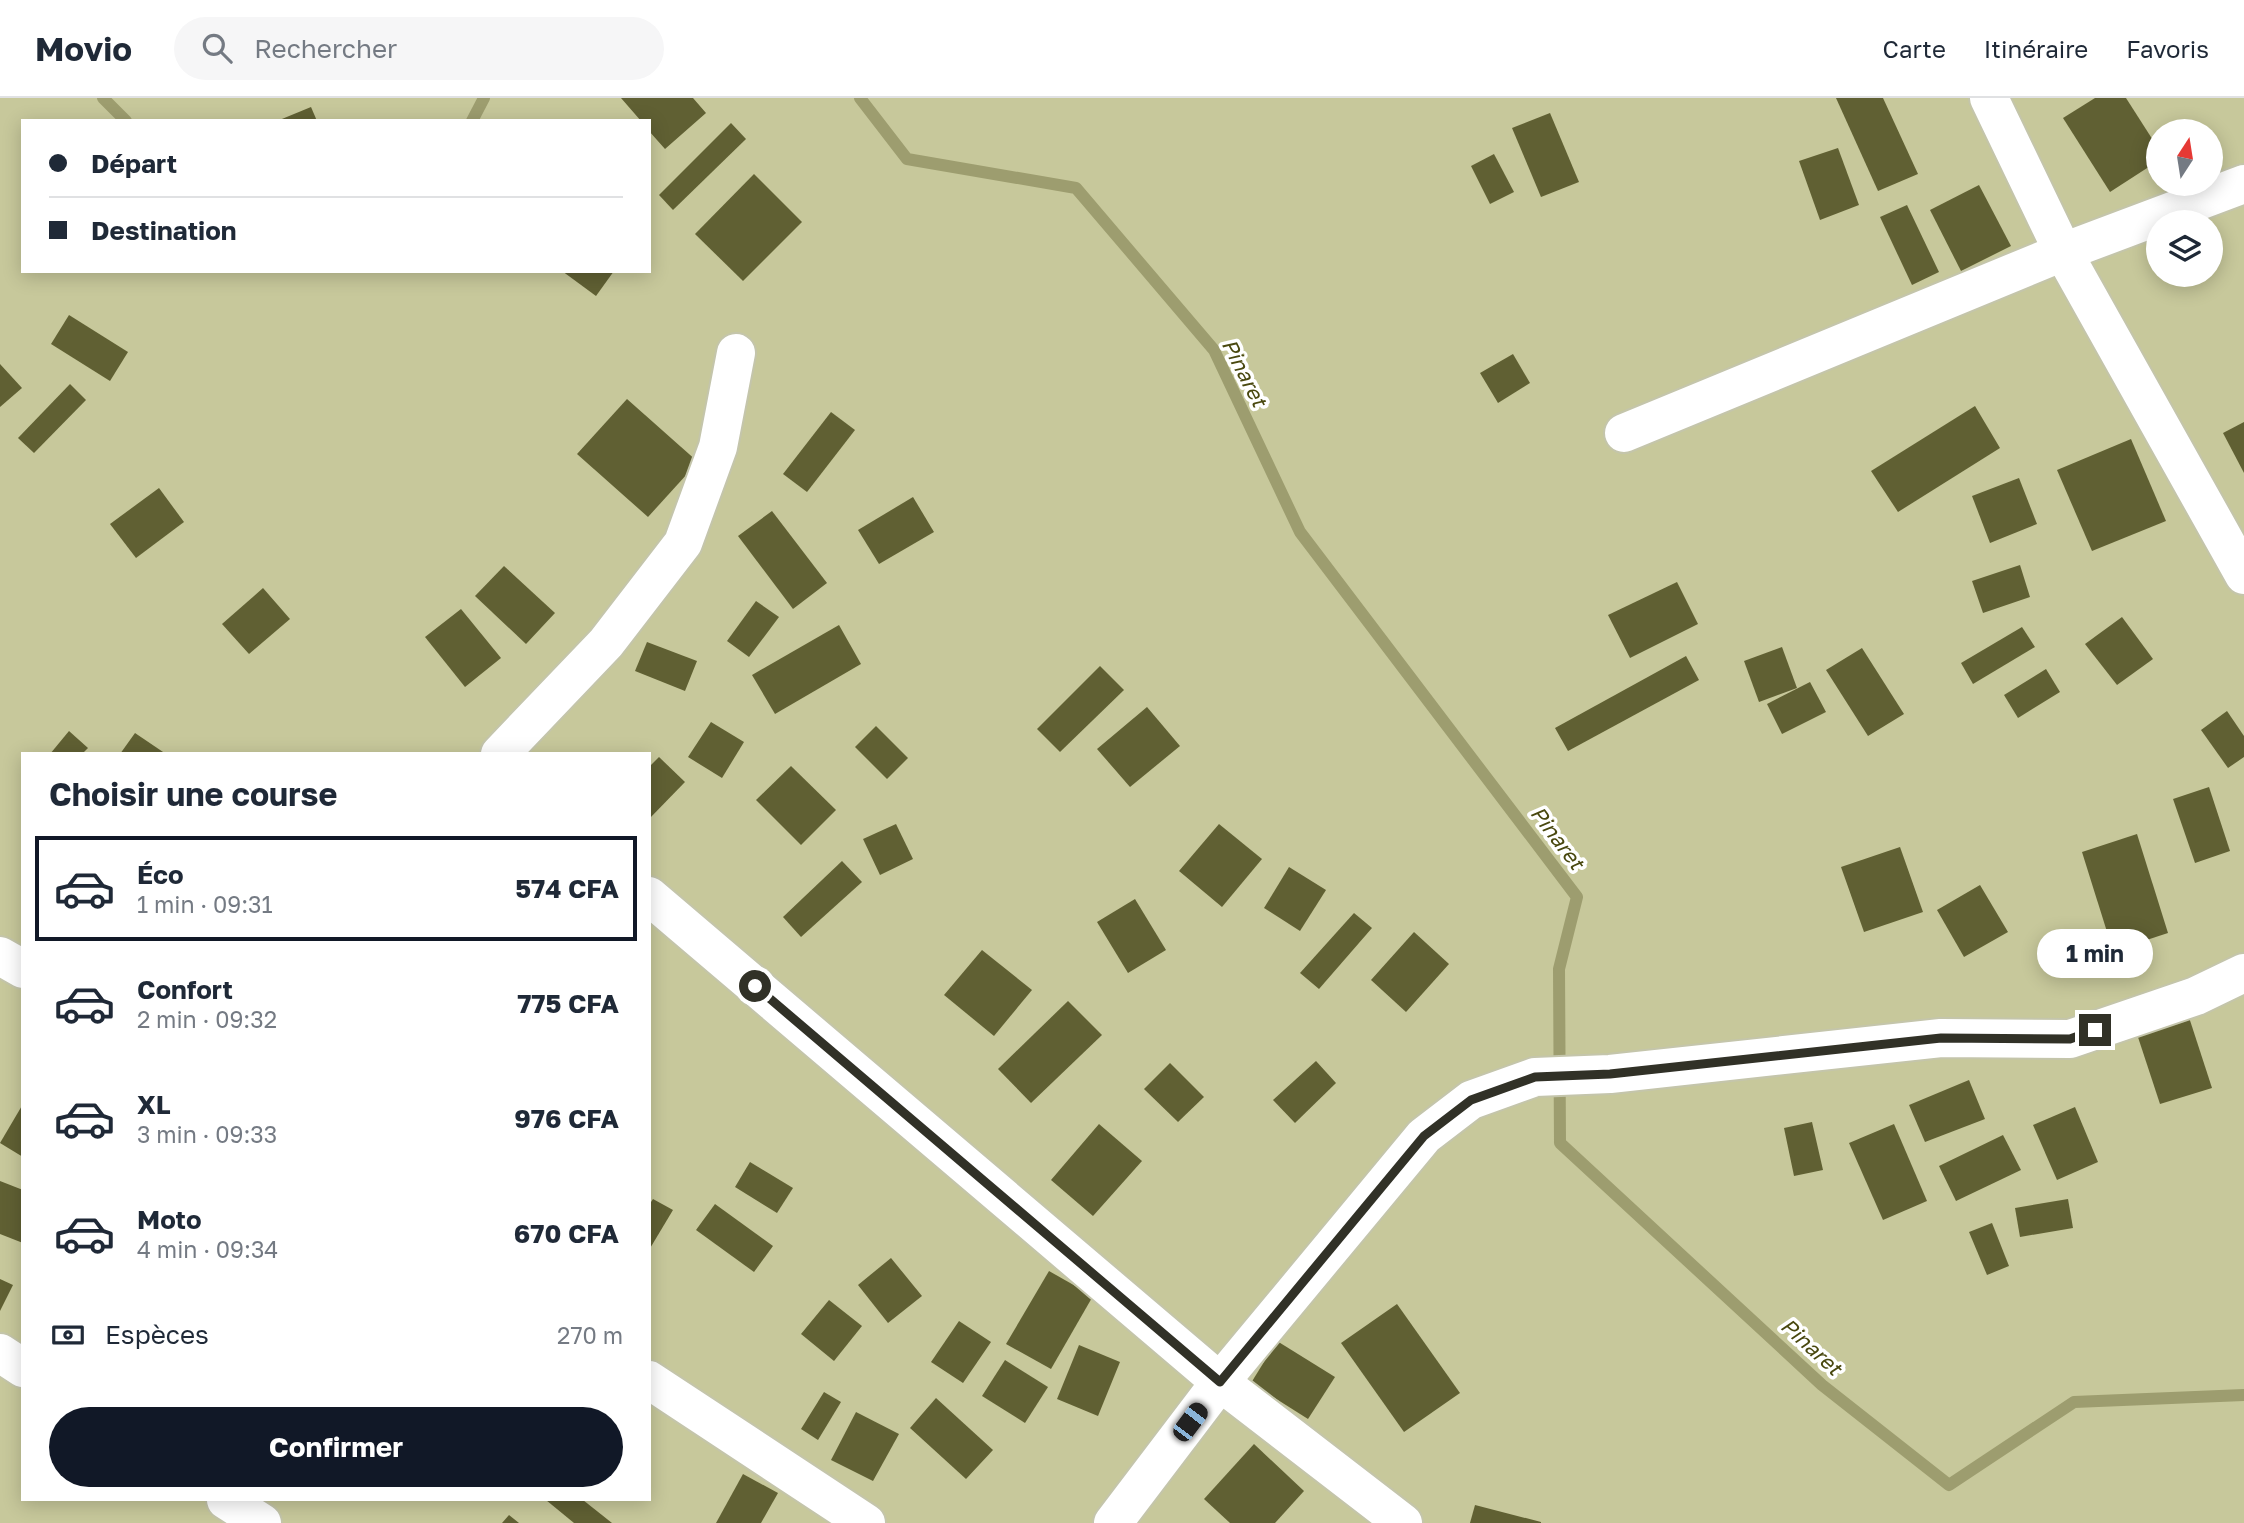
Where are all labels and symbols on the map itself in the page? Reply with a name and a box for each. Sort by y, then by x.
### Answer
north arrow [2146,119,2222,196]
water label: Pinaret [1217,334,1274,413]
water label: Pinaret [1526,801,1592,876]
callout: 1 min [2037,928,2153,978]
route start [739,970,771,1002]
route end [2079,1014,2111,1046]
water label: Pinaret [1776,1312,1849,1382]
car [1169,1399,1212,1445]

